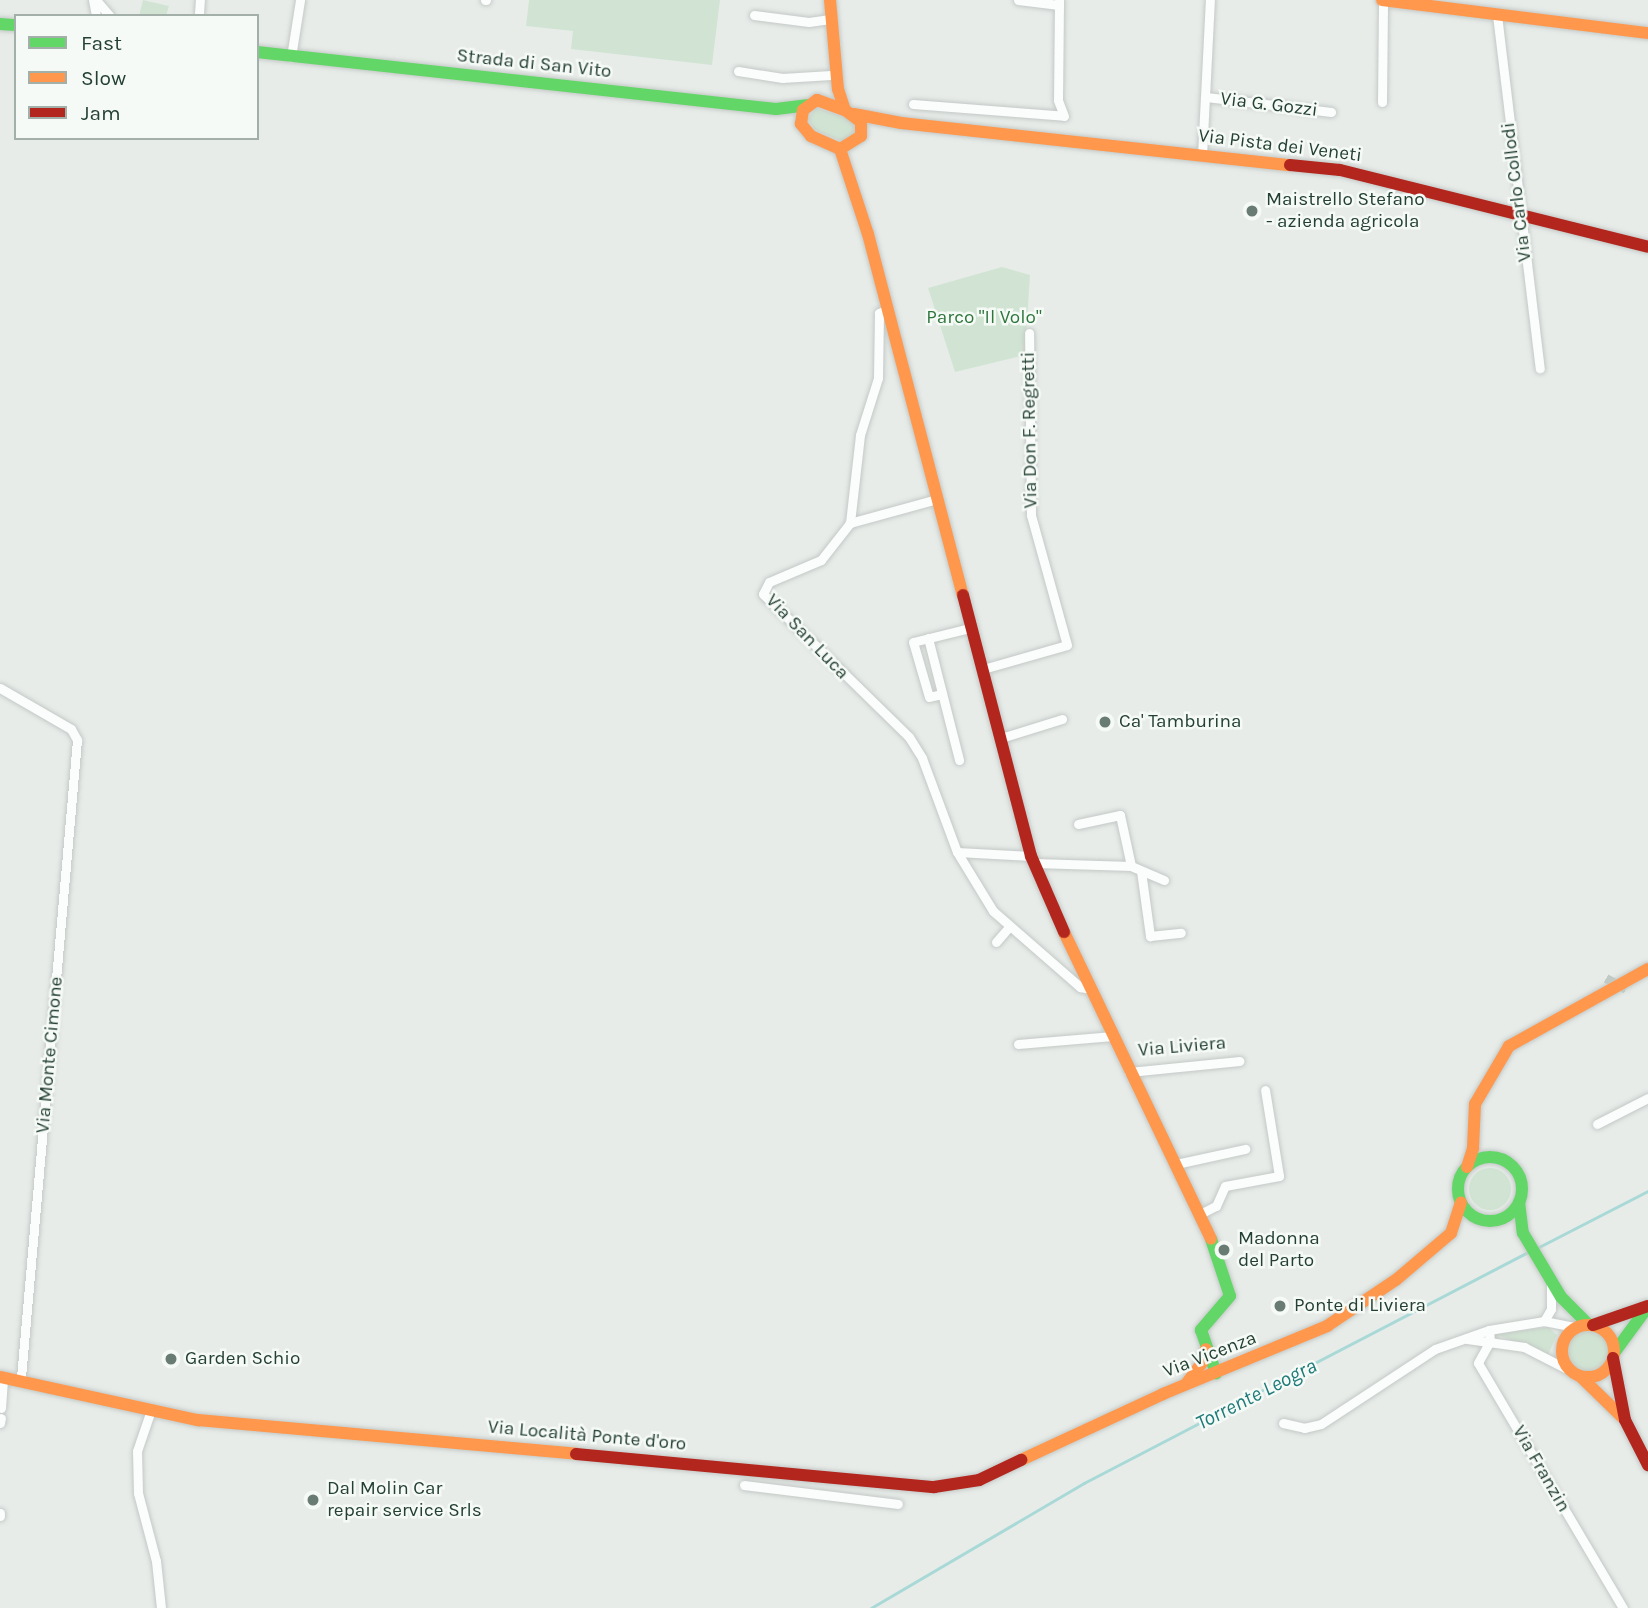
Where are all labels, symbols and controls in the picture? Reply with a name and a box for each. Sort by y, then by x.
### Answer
legend [14,14,259,140]
text: Fast [81,31,122,55]
street label: Strada di San Vito [456,45,612,83]
text: Slow [81,66,126,90]
street label: Via G. Gozzi [1219,88,1319,122]
text: Jam [81,101,121,125]
street label: Via Carlo Collodi [1497,121,1537,263]
street label: Via Pista dei Veneti [1197,125,1363,167]
place label: Maistrello Stefano - azienda agricola [1266,189,1425,233]
marker: Maistrello Stefano - azienda agricola [1244,203,1260,219]
park label: Parco "Il Volo" [926,307,1042,329]
street label: Via Don F. Regretti [1017,351,1043,509]
street label: Via San Luca [761,590,853,684]
place label: Ca' Tamburina [1119,711,1242,733]
marker: Ca' Tamburina [1097,714,1113,730]
street label: Via Monte Cimone [32,976,68,1134]
street label: Via Liviera [1137,1032,1227,1062]
place label: Madonna del Parto [1238,1228,1320,1272]
marker: Madonna del Parto [1216,1242,1232,1258]
place label: Ponte di Liviera [1294,1295,1426,1317]
marker: Ponte di Liviera [1272,1298,1288,1314]
street label: Via Vicenza [1160,1327,1260,1383]
place label: Garden Schio [185,1348,300,1370]
marker: Garden Schio [163,1351,179,1367]
water label: Torrente Leogra [1191,1353,1321,1435]
street label: Via Località Ponte d'oro [487,1416,687,1456]
street label: Via Franzin [1507,1422,1575,1516]
place label: Dal Molin Car repair service Srls [327,1478,482,1522]
marker: Dal Molin Car repair service Srls [305,1492,321,1508]

